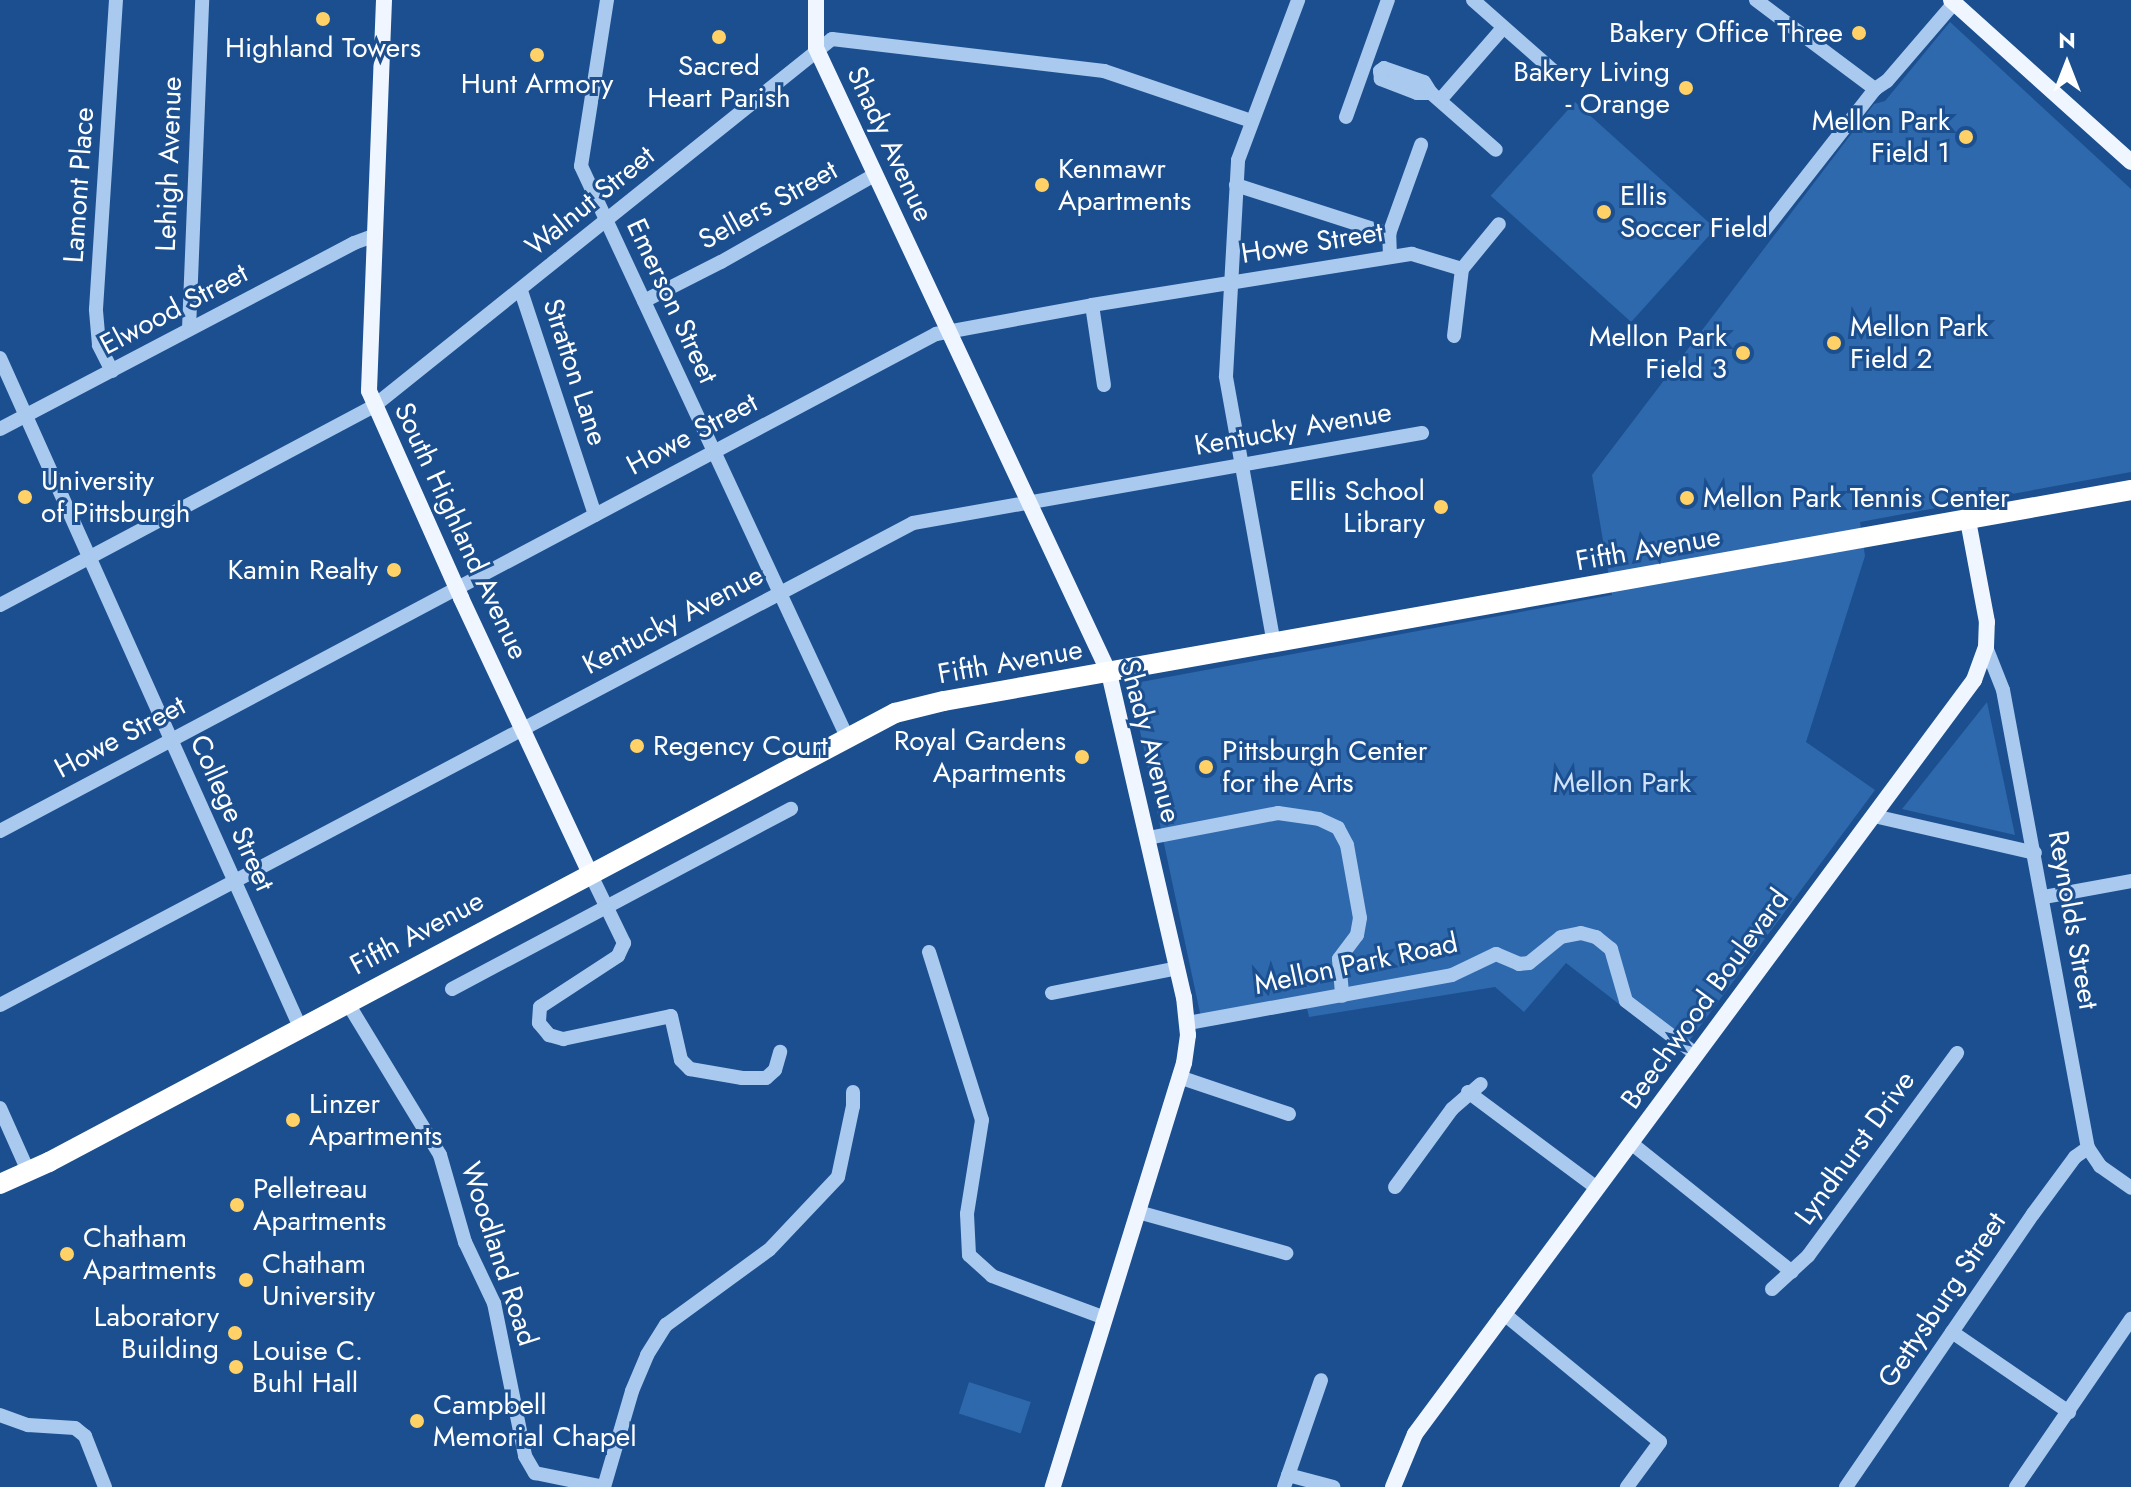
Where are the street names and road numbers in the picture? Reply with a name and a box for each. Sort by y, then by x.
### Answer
street label: Shady Avenue [839,61,941,227]
street label: Lehigh Avenue [149,76,189,252]
street label: Lamont Place [57,106,101,264]
street label: Walnut Street [519,139,661,263]
street label: Sellers Street [693,153,843,257]
street label: Emerson Street [619,213,725,389]
street label: Howe Street [1239,215,1385,271]
street label: Elwood Street [95,256,253,362]
street label: Stratton Lane [536,294,614,450]
street label: Howe Street [621,386,763,482]
street label: Kentucky Avenue [1192,395,1394,463]
street label: South Highland Avenue [387,397,535,665]
street label: Fifth Avenue [1573,520,1723,578]
street label: Kentucky Avenue [577,558,769,682]
street label: Fifth Avenue [935,633,1085,691]
street label: Shady Avenue [1112,656,1188,826]
street label: Howe Street [49,689,191,785]
street label: College Street [183,730,281,896]
street label: Reynolds Street [2041,828,2105,1012]
street label: Beechwood Boulevard [1614,883,1796,1115]
street label: Fifth Avenue [345,884,489,982]
street label: Mellon Park Road [1251,926,1461,1002]
street label: Lyndhurst Drive [1788,1065,1922,1231]
street label: Woodland Road [453,1158,545,1350]
street label: Gettysburg Street [1871,1206,2013,1394]

